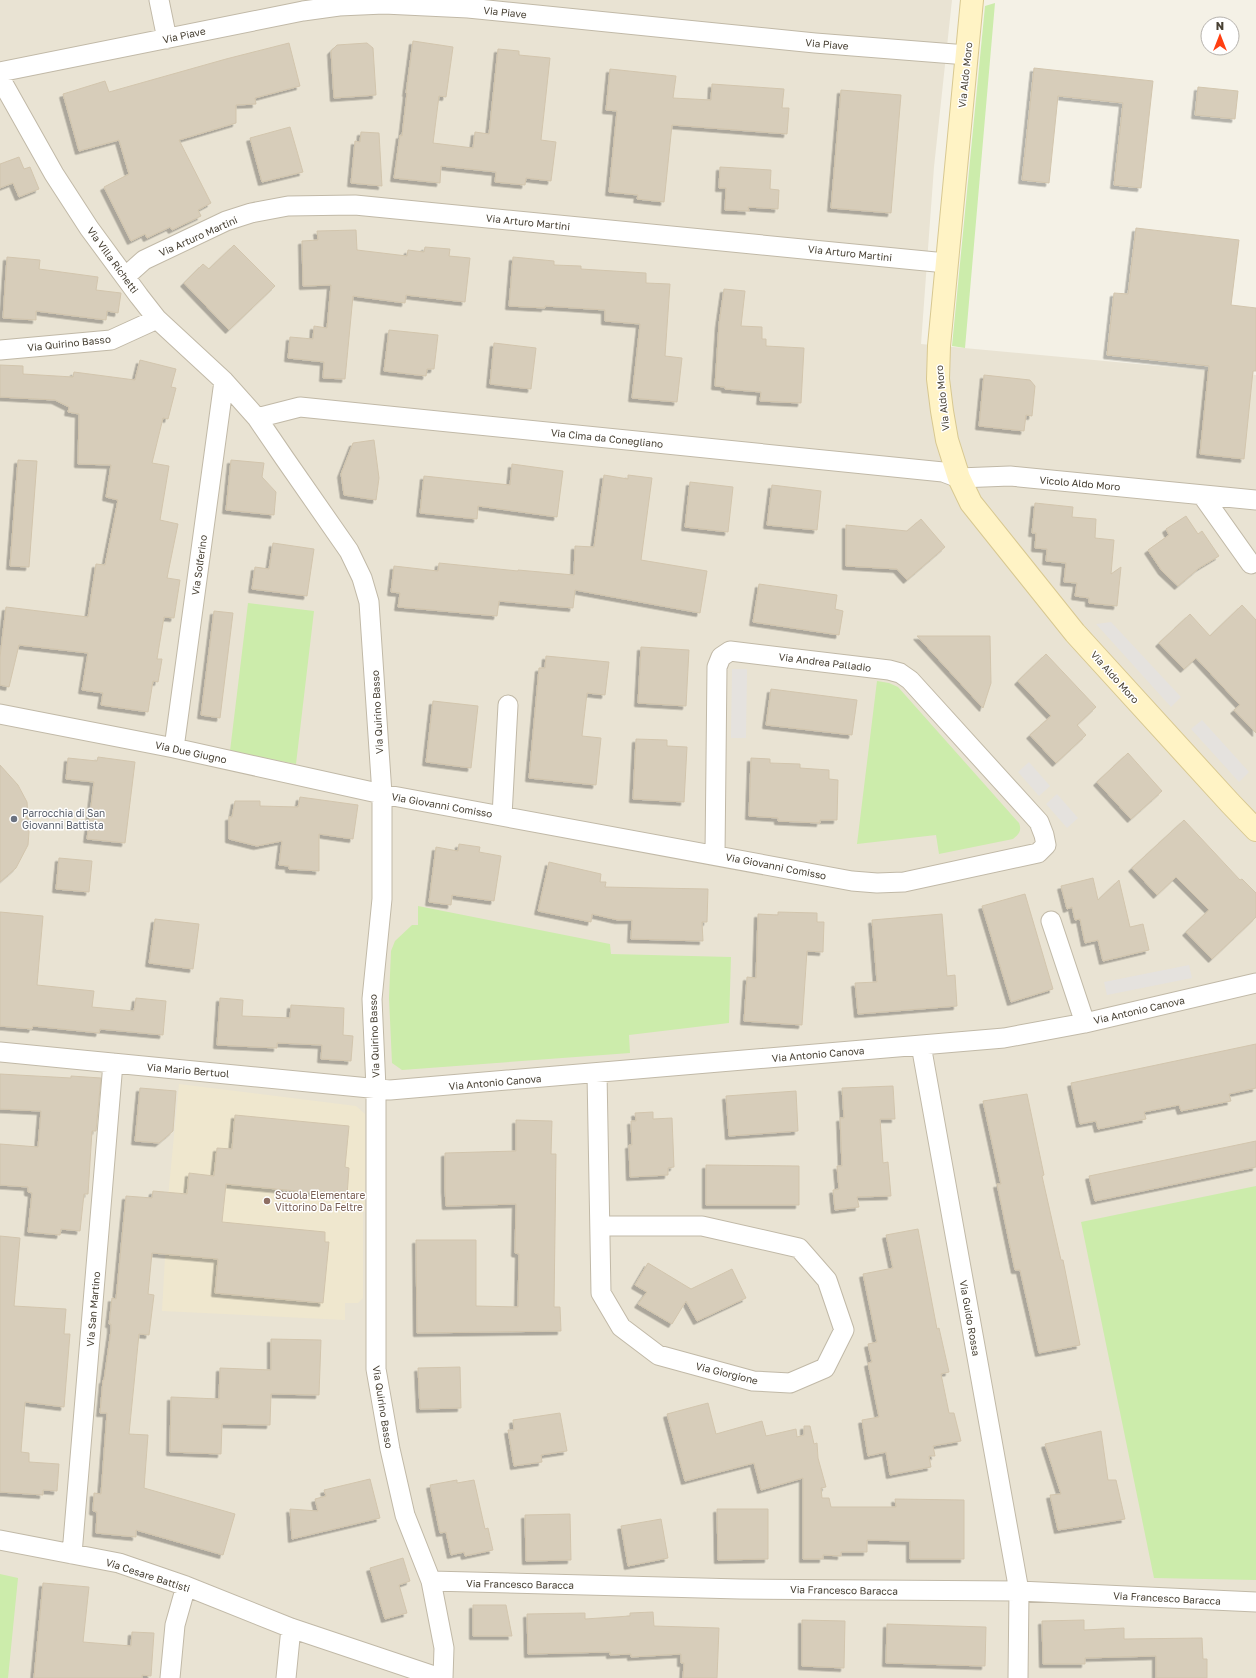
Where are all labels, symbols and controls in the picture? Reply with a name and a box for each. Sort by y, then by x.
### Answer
street label: Via Piave [483,4,527,20]
north arrow [1200,16,1240,56]
text: N [1216,19,1224,32]
street label: Via Piave [162,25,207,45]
street label: Via Piave [805,36,849,52]
street label: Via Aldo Moro [956,41,974,109]
street label: Via Arturo Martini [485,212,571,232]
street label: Via Arturo Martini [157,213,239,259]
street label: Via Villa Richetti [85,225,141,295]
street label: Via Arturo Martini [807,243,893,263]
street label: Via Quirino Basso [27,333,111,353]
street label: Via Aldo Moro [933,364,951,432]
street label: Via Cima da Conegliano [550,426,664,450]
street label: Vicolo Aldo Moro [1039,473,1121,493]
street label: Via Solferino [189,534,209,596]
street label: Via Aldo Moro [1088,648,1142,706]
street label: Via Andrea Palladio [778,650,872,674]
street label: Via Quirino Basso [369,670,385,754]
street label: Via Due Giugno [154,739,228,765]
street label: Via Giovanni Comisso [391,790,493,820]
place label: Parrocchia di San Giovanni Battista [22,807,105,831]
marker: Parrocchia di San Giovanni Battista [9,814,19,824]
street label: Via Giovanni Comisso [725,850,827,882]
street label: Via Quirino Basso [367,994,381,1078]
street label: Via Antonio Canova [1092,994,1186,1026]
street label: Via Antonio Canova [771,1044,865,1064]
street label: Via Mario Bertuol [146,1060,230,1080]
street label: Via Antonio Canova [448,1072,542,1092]
place label: Scuola Elementare Vittorino Da Feltre [275,1189,365,1213]
marker: Scuola Elementare Vittorino Da Feltre [262,1196,272,1206]
street label: Via San Martino [84,1271,102,1347]
street label: Via Guido Rossa [957,1279,983,1357]
street label: Via Giorgione [695,1359,760,1387]
street label: Via Quirino Basso [371,1365,395,1449]
street label: Via Cesare Battisti [104,1556,192,1594]
street label: Via Francesco Baracca [466,1577,574,1591]
street label: Via Francesco Baracca [790,1583,898,1597]
street label: Via Francesco Baracca [1113,1589,1221,1607]

